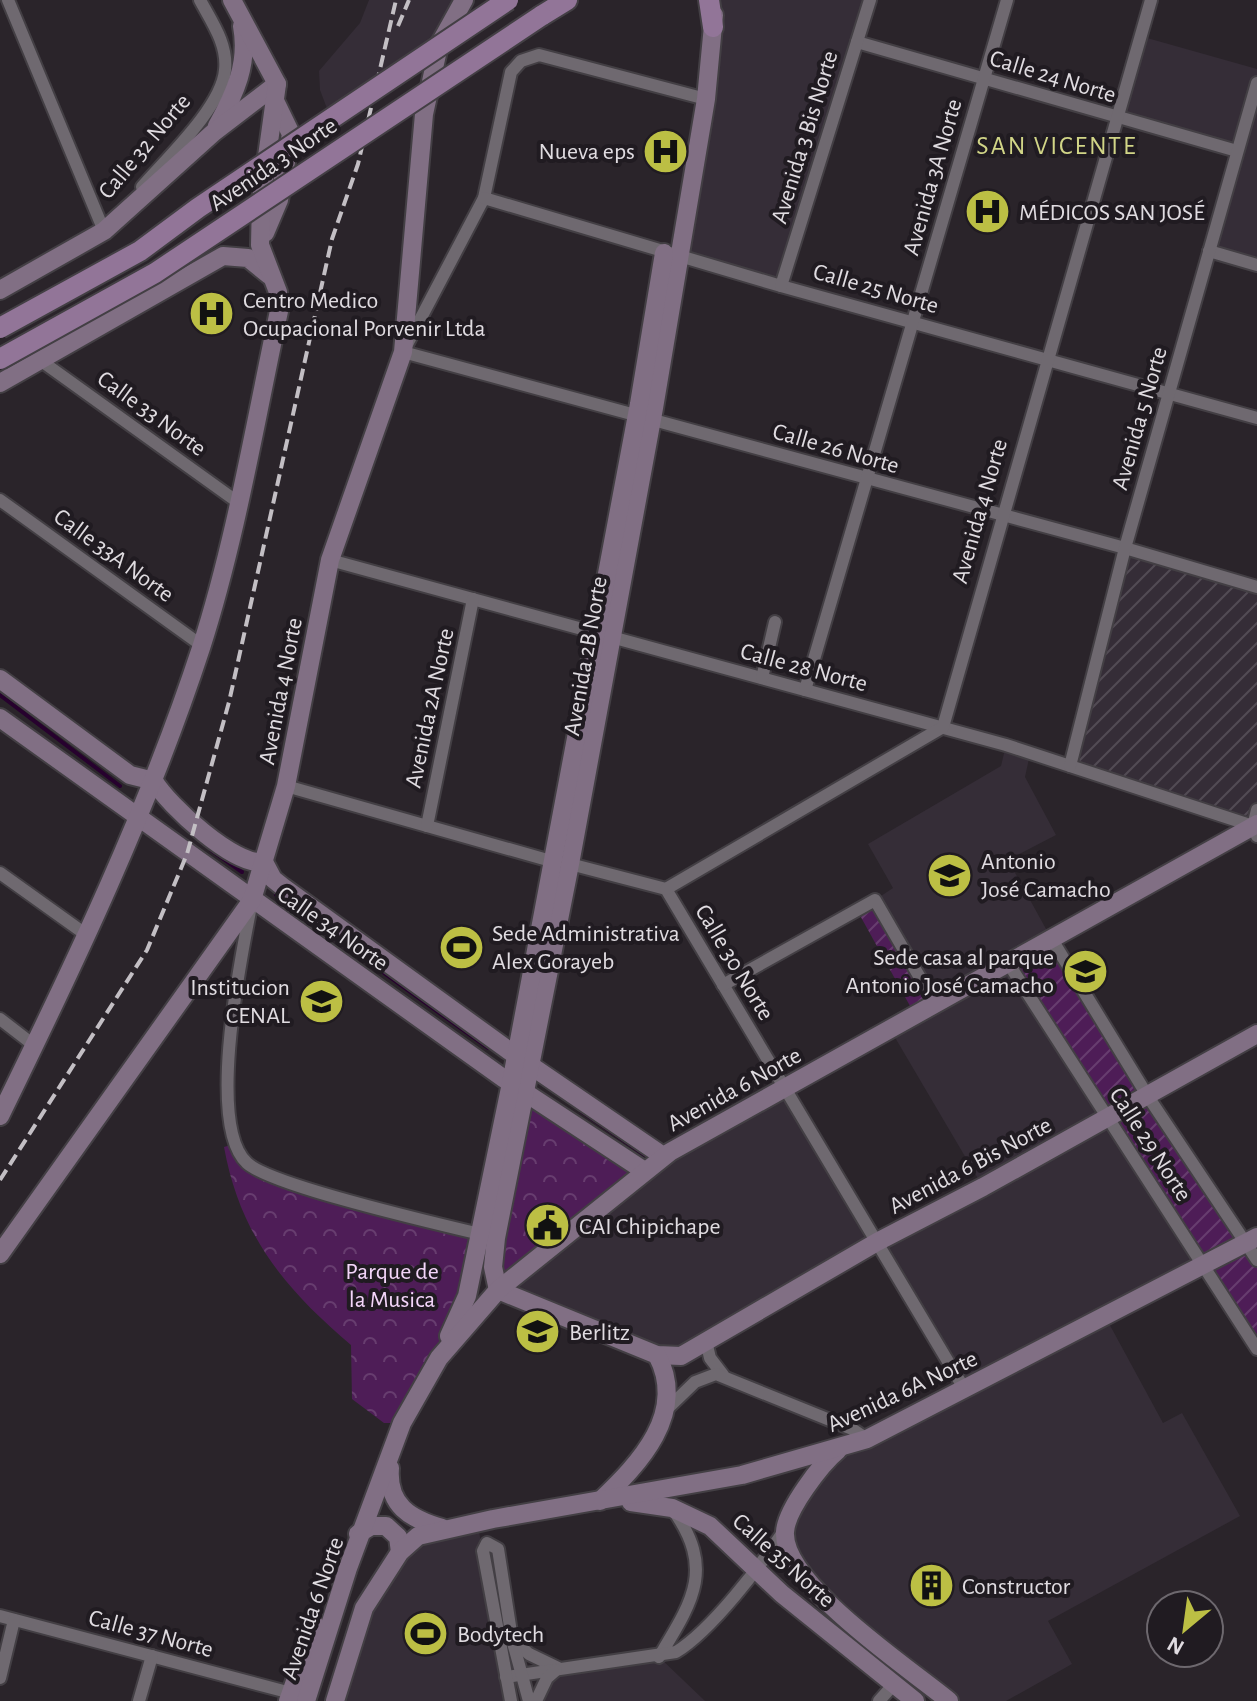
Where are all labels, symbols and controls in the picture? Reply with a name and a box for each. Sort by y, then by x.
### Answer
street label: Calle 24 Norte [987,46,1119,108]
street label: Avenida 3 Bis Norte [767,48,843,226]
street label: Calle 32 Norte [94,90,195,204]
street label: Avenida 3A Norte [899,96,967,258]
street label: Avenida 3 Norte [206,114,341,216]
hospital icon: Nueva eps [642,127,690,175]
district label: SAN VICENTE [976,133,1138,159]
place label: Nueva eps [539,140,635,164]
hospital icon: MÉDICOS SAN JOSÉ [964,188,1012,236]
place label: MÉDICOS SAN JOSÉ [1019,199,1205,225]
street label: Calle 25 Norte [810,260,941,318]
place label: Centro Medico Ocupacional Porvenir Ltda [243,289,486,341]
hospital icon: Centro Medico Ocupacional Porvenir Ltda [188,290,236,338]
street label: Avenida 5 Norte [1108,344,1172,493]
street label: Calle 33 Norte [93,367,210,461]
street label: Calle 26 Norte [770,419,902,478]
street label: Avenida 4 Norte [948,436,1012,586]
street label: Calle 33A Norte [49,504,178,607]
street label: Avenida 2B Norte [560,575,612,738]
street label: Avenida 4 Norte [255,616,307,767]
street label: Avenida 2A Norte [401,626,459,790]
street label: Calle 28 Norte [738,640,870,696]
place label: Antonio José Camacho [981,850,1111,902]
school or university icon: Antonio José Camacho [926,851,974,899]
street label: Calle 34 Norte [273,882,392,976]
street label: Calle 30 Norte [690,900,778,1025]
place label: Sede Administrativa Alex Gorayeb [492,922,680,974]
sports icon: Sede Administrativa Alex Gorayeb [437,923,485,971]
place label: Sede casa al parque Antonio José Camacho [845,946,1054,998]
school or university icon: Sede casa al parque Antonio José Camacho [1061,947,1109,995]
place label: Institucion CENAL [190,976,290,1028]
school or university icon: Institucion CENAL [297,977,345,1025]
street label: Avenida 6 Norte [664,1043,805,1136]
street label: Calle 29 Norte [1105,1083,1196,1206]
street label: Avenida 6 Bis Norte [885,1113,1056,1219]
public building icon: CAI Chipichape [524,1202,572,1250]
place label: CAI Chipichape [579,1215,721,1239]
park label: Parque de la Musica [345,1260,439,1312]
school or university icon: Berlitz [514,1308,562,1356]
place label: Berlitz [569,1321,630,1345]
street label: Avenida 6A Norte [824,1347,981,1437]
street label: Calle 35 Norte [728,1509,839,1612]
street label: Avenida 6 Norte [277,1534,349,1683]
building icon: Constructor [907,1562,955,1610]
place label: Constructor [962,1575,1071,1599]
north arrow [1145,1589,1225,1669]
street label: Calle 37 Norte [86,1606,216,1662]
sports icon: Bodytech [402,1610,450,1658]
place label: Bodytech [457,1623,544,1647]
text: N [1164,1632,1188,1659]

